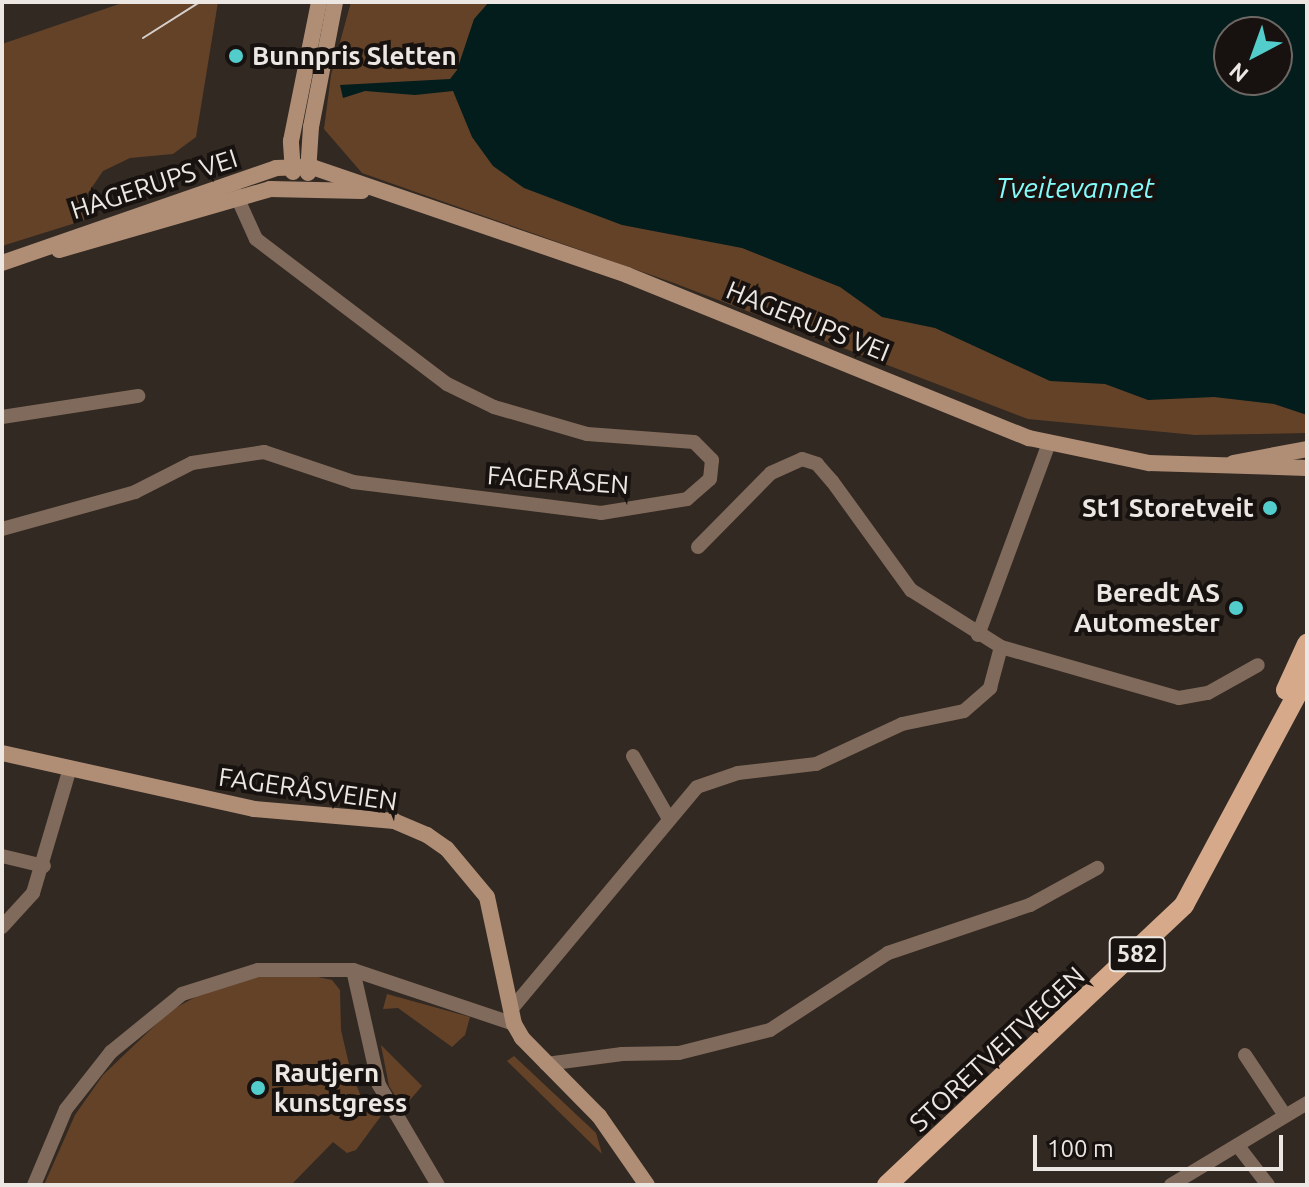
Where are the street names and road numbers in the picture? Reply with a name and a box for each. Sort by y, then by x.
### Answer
street label: HAGERUPS VEI [67,142,241,226]
street label: HAGERUPS VEI [722,274,894,368]
street label: FAGERÅSEN [486,459,630,501]
street label: FAGERÅSVEIEN [217,761,399,817]
road number: 582 [1107,934,1167,974]
street label: STORETVEITVEGEN [903,960,1091,1138]

